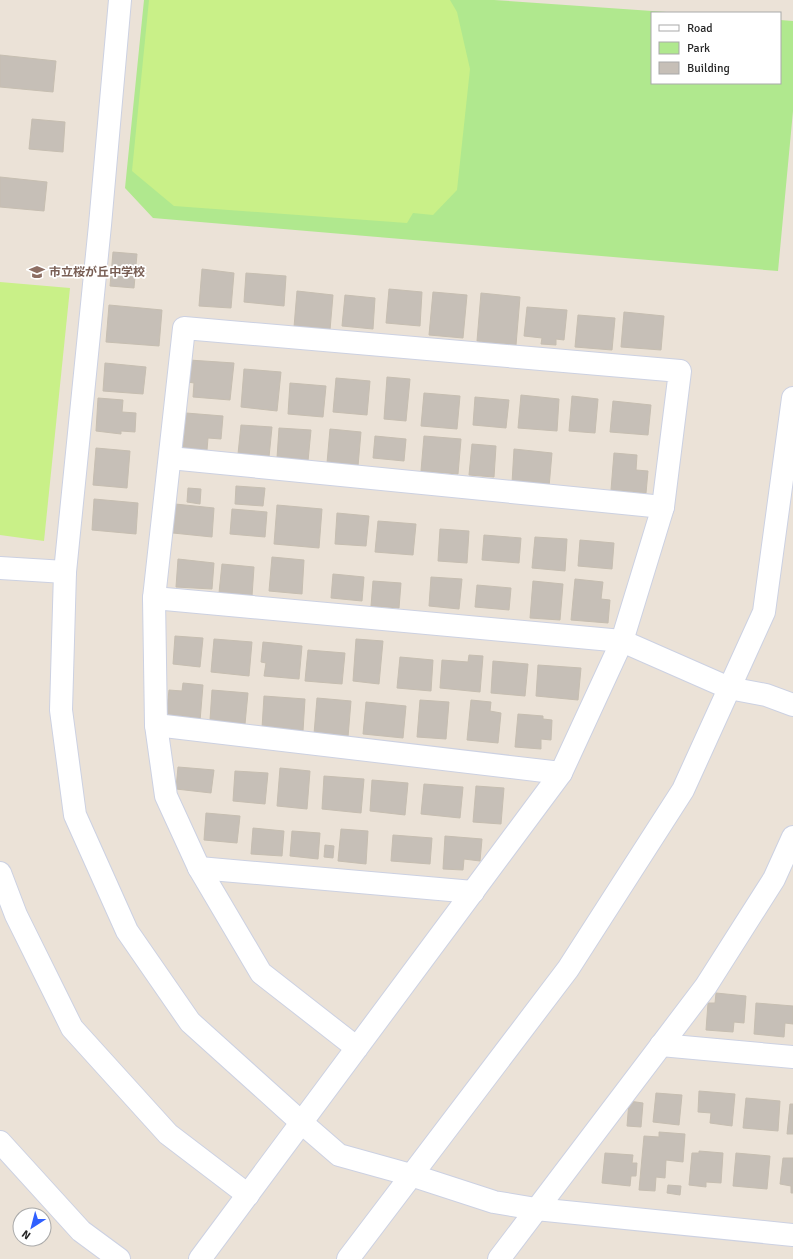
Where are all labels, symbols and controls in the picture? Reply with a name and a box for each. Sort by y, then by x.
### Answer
legend [651,12,781,84]
text: Road [687,21,713,36]
text: Park [687,41,710,56]
text: Building [687,61,730,76]
school or university icon: 市立桜が丘中学校 [28,263,46,281]
place label: 市立桜が丘中学校 [49,265,145,280]
north arrow [12,1207,52,1247]
text: N [19,1227,33,1242]

